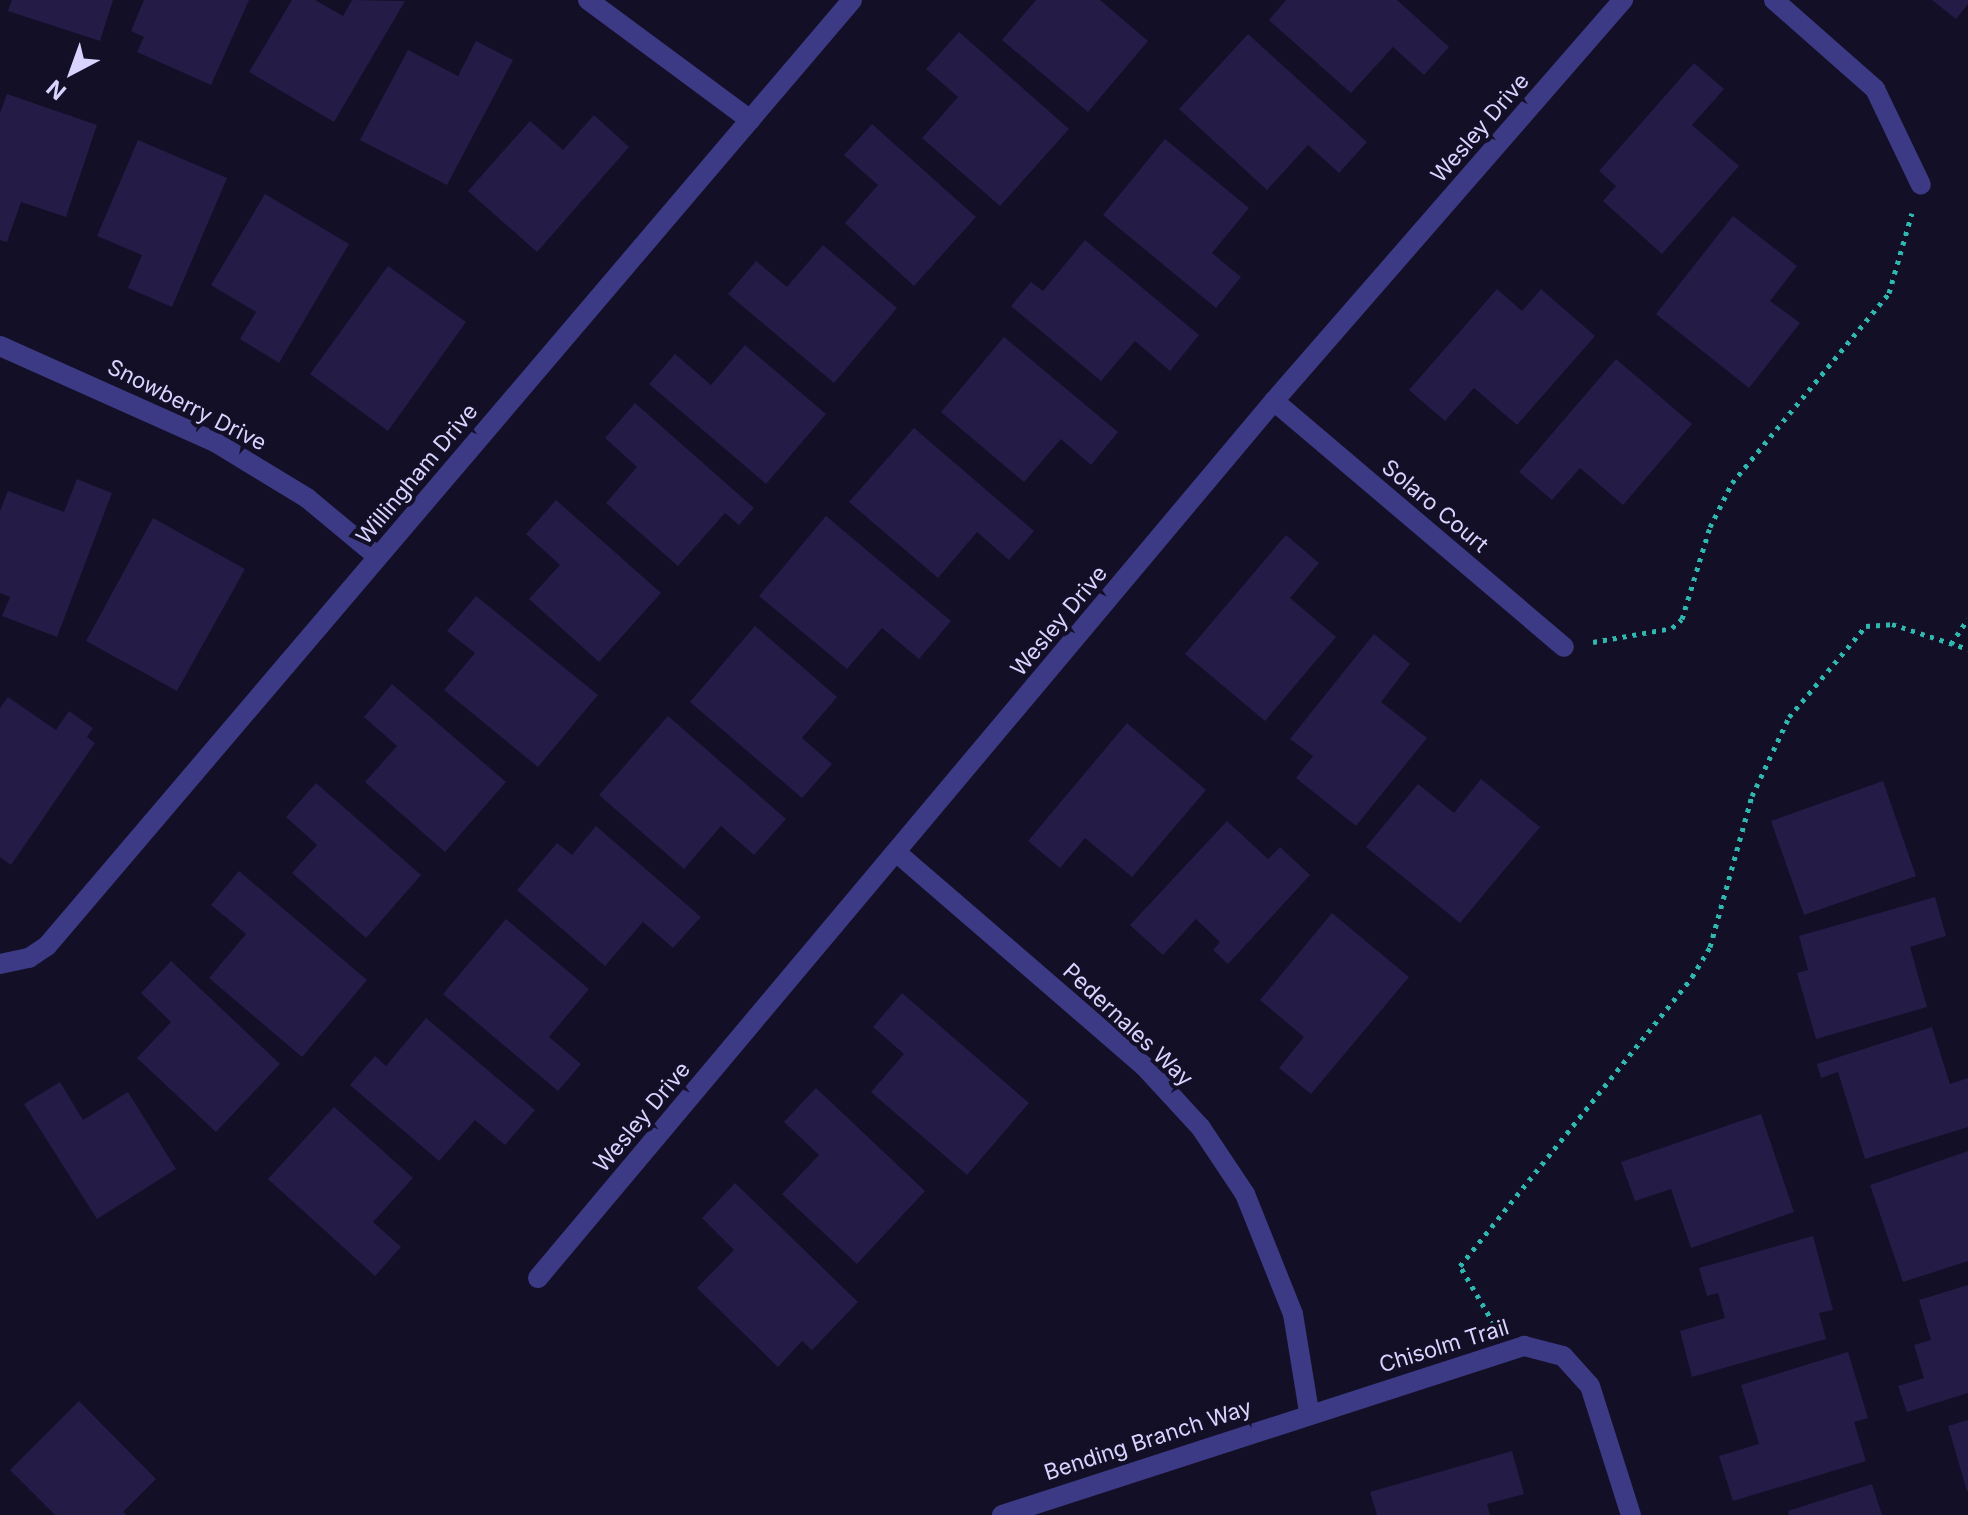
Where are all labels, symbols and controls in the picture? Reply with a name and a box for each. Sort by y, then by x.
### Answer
north arrow [32,32,112,112]
street label: Wesley Drive [1425,68,1535,188]
text: N [41,75,71,105]
street label: Snowberry Drive [103,354,271,456]
street label: Willingham Drive [351,399,483,549]
street label: Solaro Court [1377,454,1493,558]
street label: Wesley Drive [1005,560,1113,682]
street label: Pedernales Way [1058,958,1198,1092]
street label: Wesley Drive [588,1056,696,1178]
street label: Chisolm Trail [1376,1314,1512,1378]
street label: Bending Branch Way [1041,1394,1255,1486]

